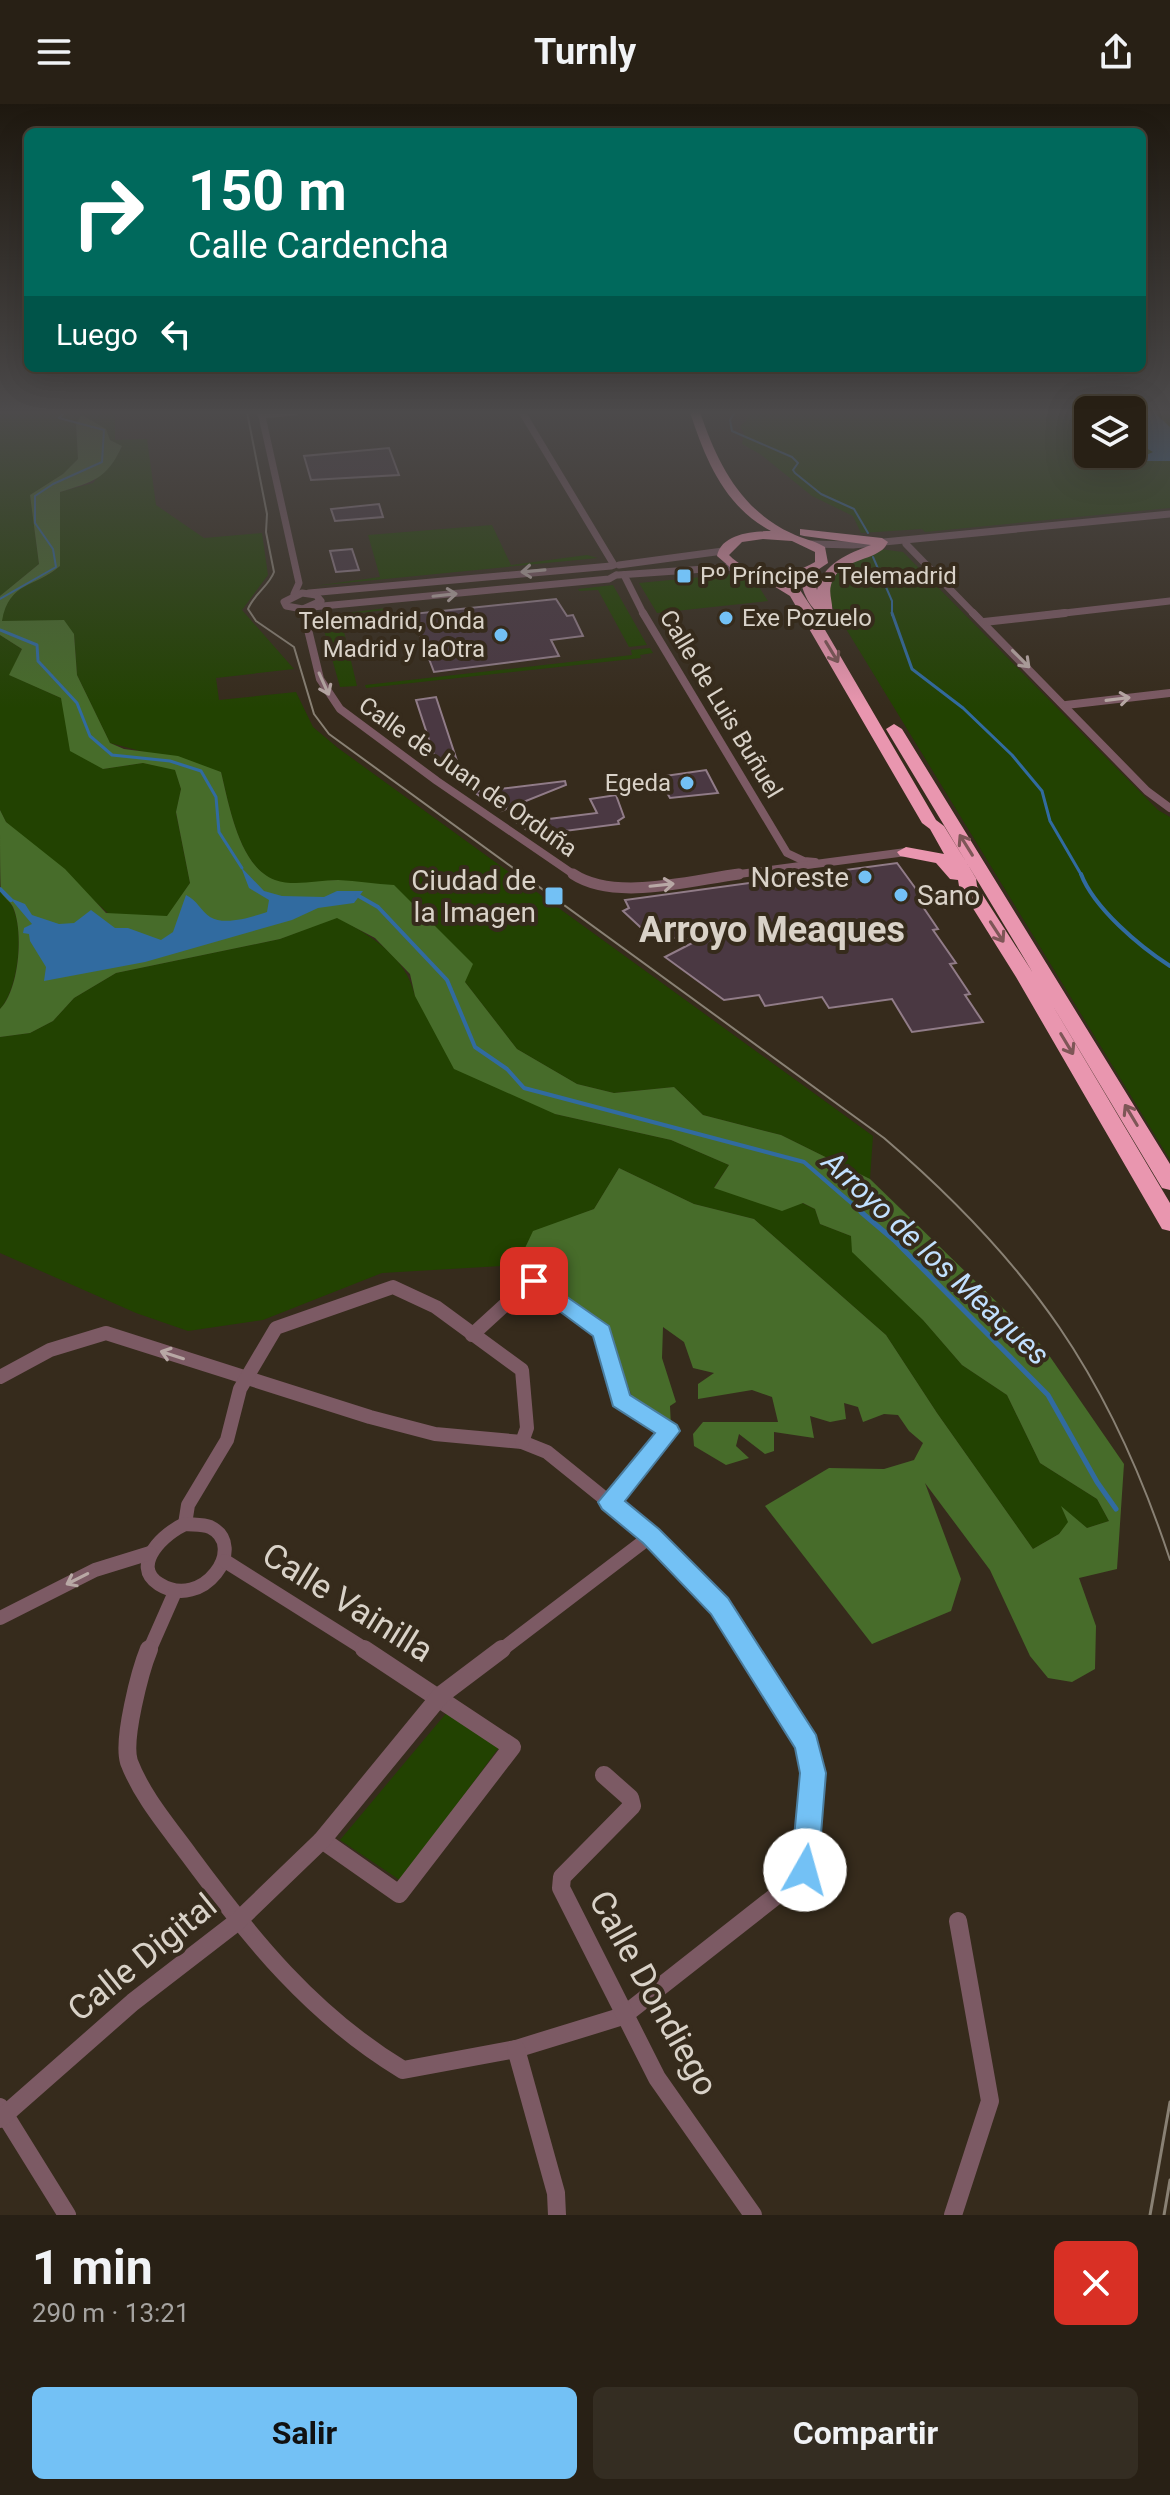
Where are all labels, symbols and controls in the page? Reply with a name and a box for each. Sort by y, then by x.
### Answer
icon: menu [32,30,76,74]
icon: share [1094,30,1138,74]
text: Turnly [534,31,636,73]
text: 150 m [188,158,347,224]
icon: right [56,160,160,264]
text: Calle Cardencha [188,225,449,267]
icon: left [154,312,198,356]
text: Luego [56,317,138,352]
map controls [1074,396,1146,468]
button: layers [1074,396,1146,468]
place label: Pº Príncipe - Telemadrid [700,562,957,590]
one-way arrow [520,564,547,579]
marker: Pº Príncipe - Telemadrid [675,567,693,585]
one-way arrow [431,588,458,603]
place label: Exe Pozuelo [742,604,872,632]
street label: Calle de Luis Buñuel [654,605,788,803]
place label: Telemadrid, Onda Madrid y laOtra [298,607,485,663]
marker: Exe Pozuelo [717,609,735,627]
marker: Telemadrid, Onda Madrid y laOtra [492,626,510,644]
one-way arrow [824,640,840,663]
one-way arrow [1011,649,1030,668]
one-way arrow [318,671,333,695]
street label: Calle de Juan de Orduña [354,691,582,863]
one-way arrow [1105,691,1130,706]
place label: Egeda [605,769,671,797]
marker: Egeda [678,774,696,792]
one-way arrow [958,834,974,857]
place label: Noreste [751,861,849,894]
place label: Ciudad de la Imagen [411,864,536,929]
marker: Noreste [856,868,874,886]
one-way arrow [648,877,675,892]
place label: Sano [917,879,980,912]
marker: Ciudad de la Imagen [543,885,565,907]
marker: Sano [892,886,910,904]
district label: Arroyo Meaques [639,909,905,951]
one-way arrow [989,920,1005,942]
one-way arrow [1059,1032,1075,1055]
one-way arrow [1122,1104,1138,1127]
water label: Arroyo de los Meaques [814,1142,1057,1372]
pin [500,1247,568,1315]
icon: arrive [512,1259,556,1303]
one-way arrow [160,1346,185,1361]
street label: Calle Vainilla [255,1534,441,1670]
one-way arrow [66,1572,90,1588]
position arrow [763,1828,847,1912]
street label: Calle Dondiego [581,1884,727,2102]
street label: Calle Digital [60,1885,224,2029]
text: 1 min [32,2239,153,2296]
button: close [1054,2241,1138,2325]
text: 290 m · 13:21 [32,2298,190,2328]
button: Salir [32,2387,577,2479]
button: Compartir [593,2387,1138,2479]

